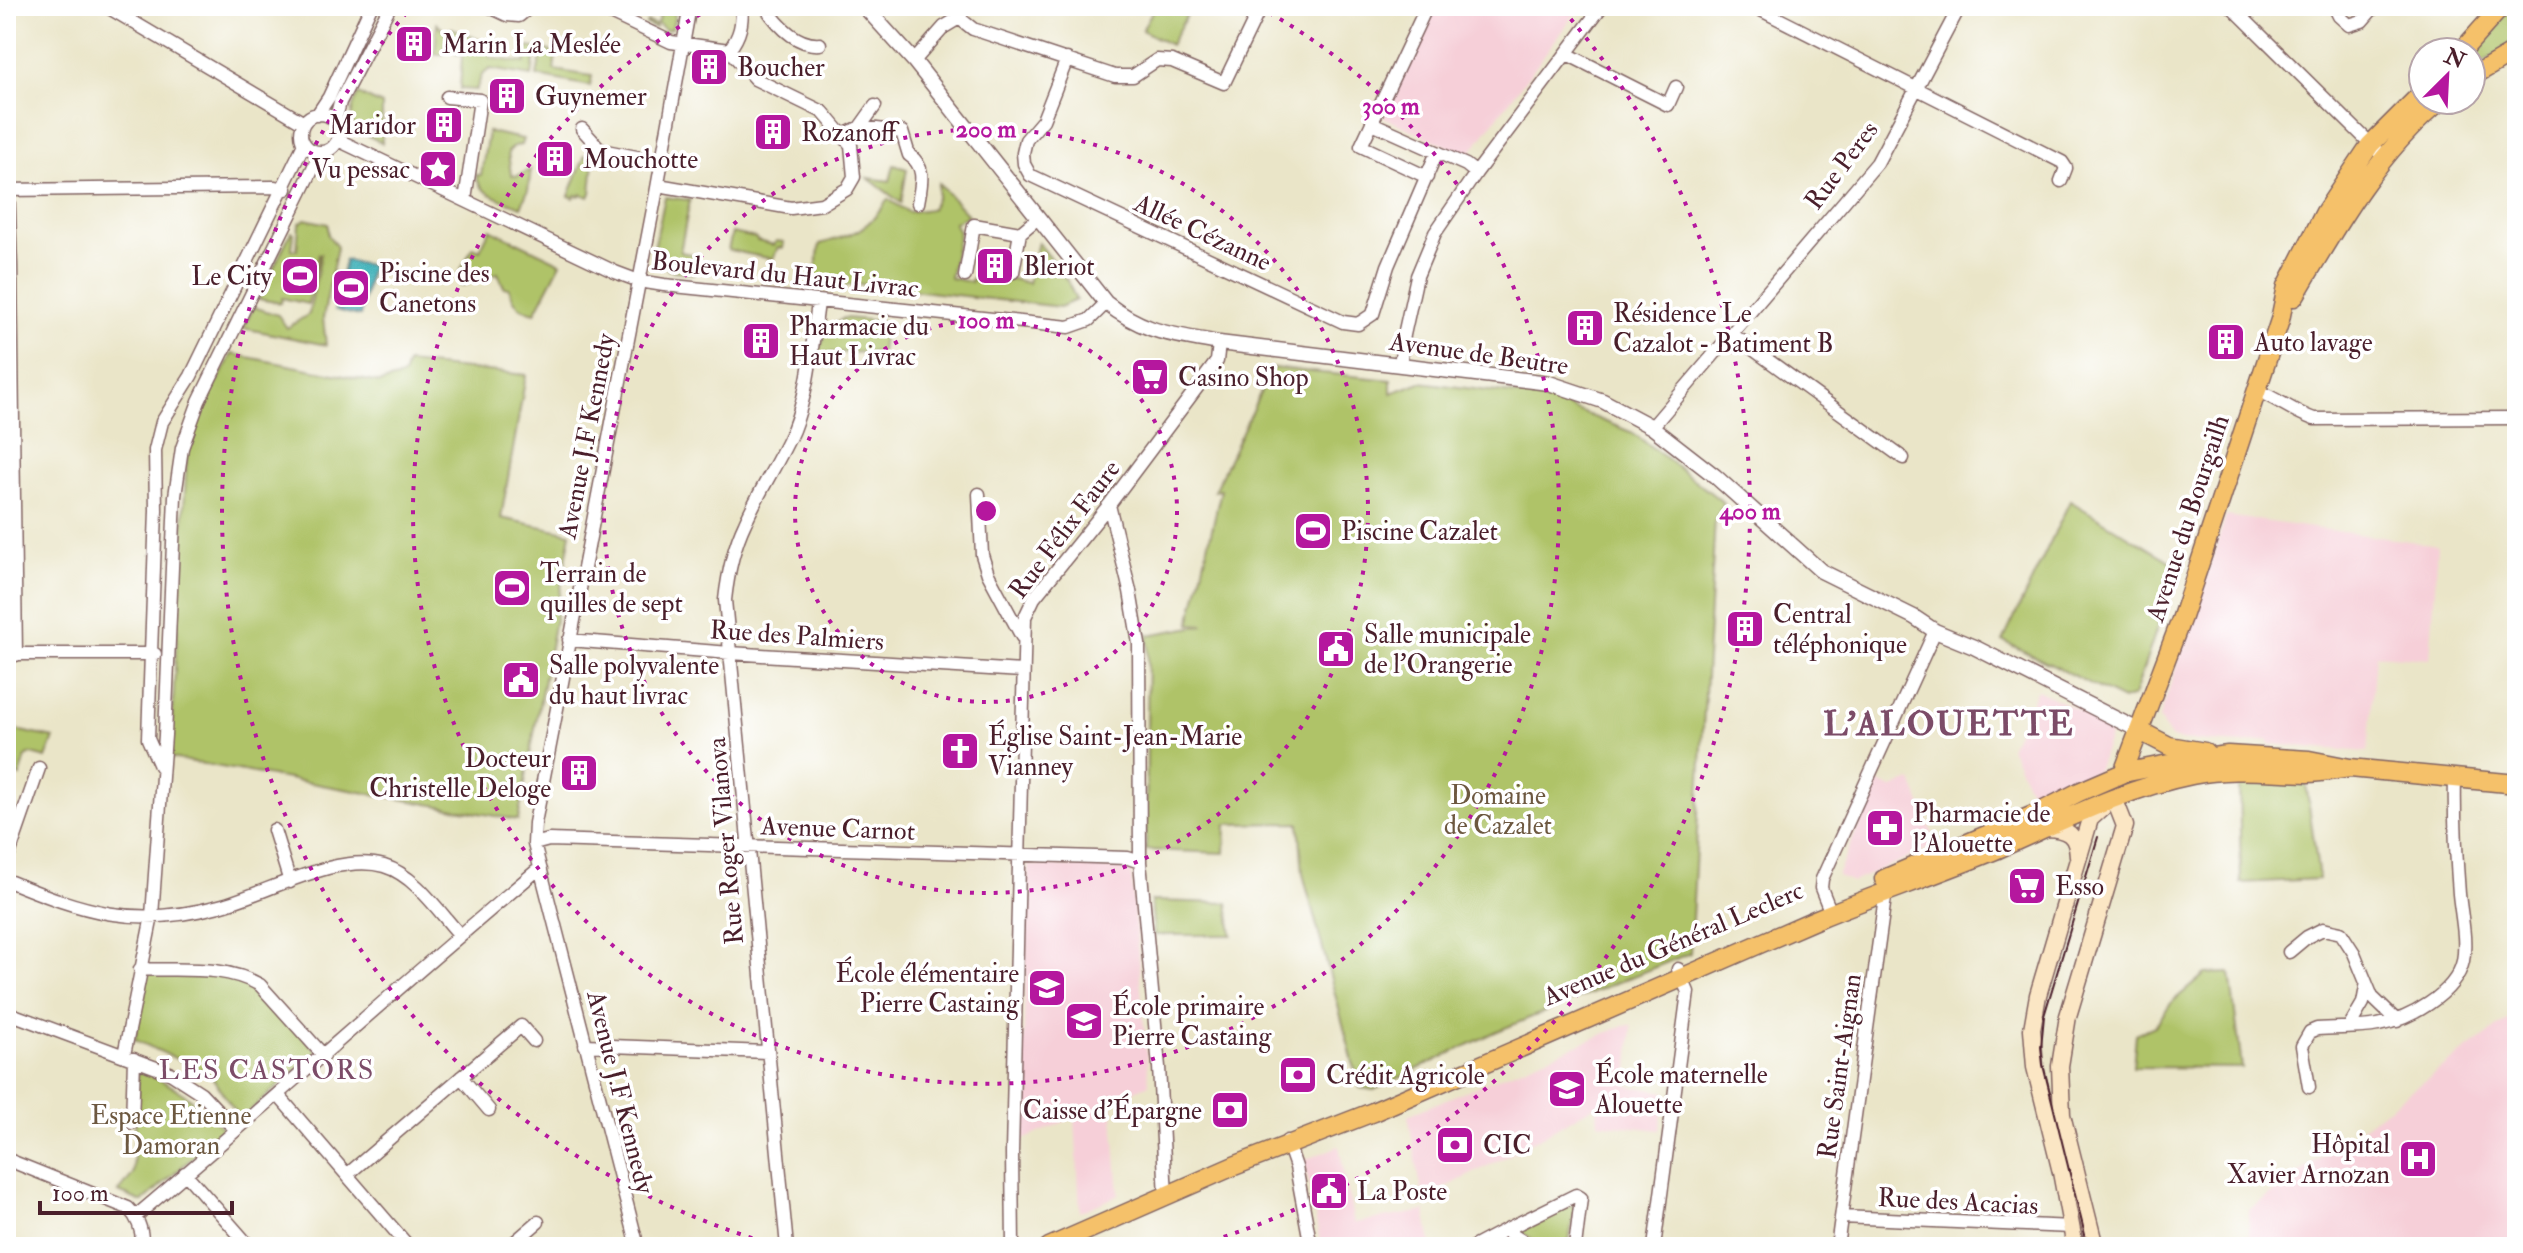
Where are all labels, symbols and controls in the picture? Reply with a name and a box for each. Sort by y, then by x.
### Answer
building icon: Marin La Meslée [393,23,435,65]
place label: Marin La Meslée [442,29,621,61]
north arrow [2407,36,2487,116]
text: N [2439,41,2470,76]
building icon: Boucher [688,46,730,88]
place label: Boucher [737,52,825,84]
building icon: Guynemer [486,75,528,117]
place label: Guynemer [535,81,647,113]
text: 300 m [1362,91,1420,122]
building icon: Maridor [423,104,465,146]
place label: Maridor [329,110,416,142]
building icon: Rozanoff [752,111,794,153]
text: 200 m [956,114,1017,145]
street label: Rue Peres [1798,115,1886,216]
place label: Rozanoff [801,117,900,149]
building icon: Mouchotte [534,138,576,180]
place label: Mouchotte [583,144,698,176]
place icon: Vu pessac [417,148,459,190]
place label: Vu pessac [311,154,410,187]
street label: Allée Cézanne [1128,187,1276,279]
street label: Boulevard du Haut Livrac [650,245,920,305]
building icon: Bleriot [974,245,1016,287]
place label: Bleriot [1023,251,1095,283]
sports icon: Le City [279,255,321,297]
place label: Piscine des Canetons [379,258,490,320]
place label: Le City [191,261,273,293]
sports icon: Piscine des Canetons [330,267,372,309]
place label: Résidence Le Cazalot - Batiment B [1613,298,1834,360]
text: 100 m [958,305,1015,336]
building icon: Résidence Le Cazalot - Batiment B [1564,307,1606,349]
place label: Pharmacie du Haut Livrac [789,311,929,373]
building icon: Pharmacie du Haut Livrac [740,320,782,362]
building icon: Auto lavage [2205,321,2247,363]
street label: Avenue de Beutre [1386,325,1570,382]
place label: Auto lavage [2253,327,2373,359]
street label: Avenue J.F Kennedy [551,330,623,542]
supermarket icon: Casino Shop [1129,356,1171,398]
place label: Casino Shop [1178,362,1309,395]
street label: Avenue du Bourgailh [2139,410,2237,627]
street label: Rue Félix Faure [1002,454,1127,605]
text: 400 m [1718,496,1781,527]
centre of rings [972,497,1000,525]
sports icon: Piscine Cazalet [1292,510,1334,552]
place label: Piscine Cazalet [1341,516,1498,548]
place label: Terrain de quilles de sept [540,558,683,621]
sports icon: Terrain de quilles de sept [491,567,533,609]
place label: Central téléphonique [1773,599,1907,662]
building icon: Central téléphonique [1724,608,1766,650]
street label: Rue des Palmiers [709,614,885,658]
place label: Salle municipale de l'Orangerie [1364,619,1531,681]
public building icon: Salle municipale de l'Orangerie [1315,628,1357,670]
place label: Salle polyvalente du haut livrac [549,650,719,712]
public building icon: Salle polyvalente du haut livrac [500,659,542,701]
district label: L'ALOUETTE [1823,703,2075,746]
place label: Église Saint-Jean-Marie Vianney [988,719,1242,783]
church icon: Église Saint-Jean-Marie Vianney [939,730,981,772]
street label: Rue Roger Vilanova [701,736,751,946]
place label: Docteur Christelle Deloge [369,743,551,805]
building icon: Docteur Christelle Deloge [558,752,600,794]
park label: Domaine de Cazalet [1444,780,1552,842]
place label: Pharmacie de l'Alouette [1913,798,2051,860]
pharmacy icon: Pharmacie de l'Alouette [1864,807,1906,849]
street label: Avenue Carnot [759,810,916,848]
supermarket icon: Esso [2006,865,2048,907]
place label: Esso [2055,871,2104,903]
street label: Avenue du Général Leclerc [1537,875,1808,1014]
place label: École élémentaire Pierre Castaing [836,956,1020,1020]
school or university icon: École élémentaire Pierre Castaing [1026,967,1068,1009]
street label: Rue Saint-Aignan [1811,972,1869,1161]
street label: Avenue J.F Kennedy [579,986,661,1198]
place label: École primaire Pierre Castaing [1112,989,1272,1053]
school or university icon: École primaire Pierre Castaing [1063,1000,1105,1042]
district label: LES CASTORS [159,1053,375,1088]
bank icon: Crédit Agricole [1277,1054,1319,1096]
place label: École maternelle Alouette [1594,1057,1768,1121]
place label: Crédit Agricole [1326,1060,1485,1092]
school or university icon: École maternelle Alouette [1546,1068,1588,1110]
bank icon: Caisse d'Épargne [1209,1089,1251,1131]
place label: Caisse d'Épargne [1023,1093,1202,1128]
park label: Espace Etienne Damoran [91,1100,252,1162]
bank icon: CIC [1434,1124,1476,1166]
place label: Hôpital Xavier Arnozan [2227,1129,2390,1191]
place label: CIC [1483,1130,1531,1162]
hospital icon: Hôpital Xavier Arnozan [2397,1138,2439,1180]
scale bar [40,1165,232,1215]
public building icon: La Poste [1308,1170,1350,1212]
place label: La Poste [1357,1176,1447,1208]
text: 100 m [52,1178,109,1209]
street label: Rue des Acacias [1877,1182,2039,1222]

